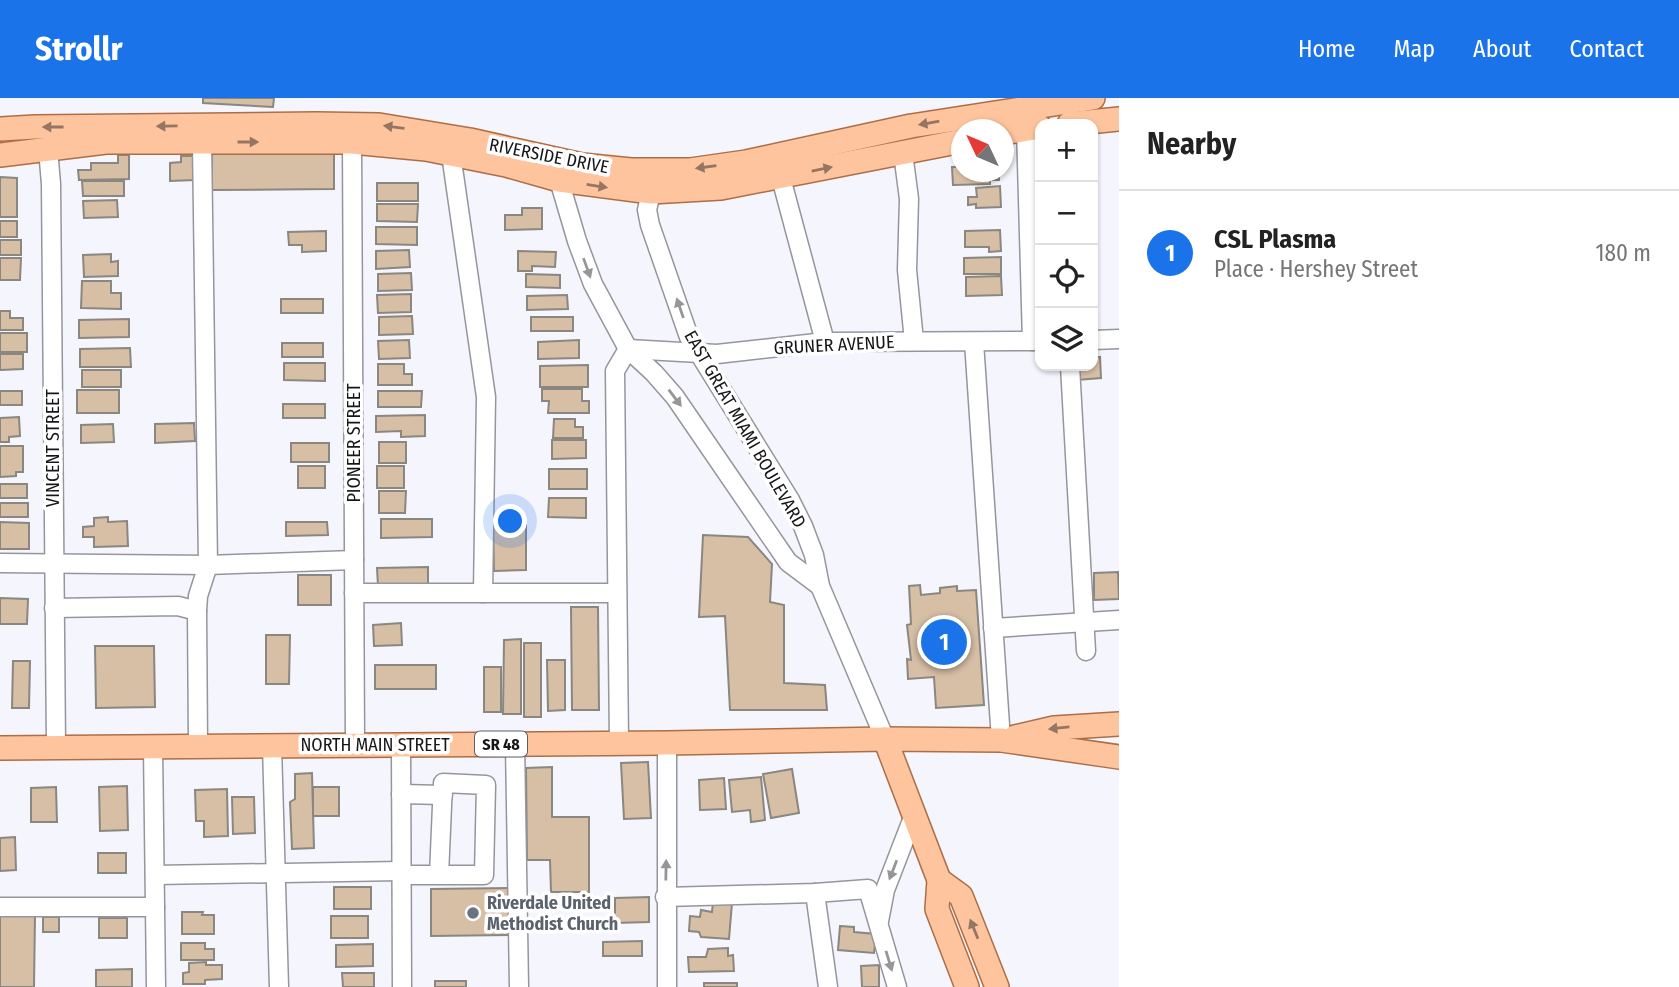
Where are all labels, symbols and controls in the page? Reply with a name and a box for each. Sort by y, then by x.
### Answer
text: Strollr [35,29,123,69]
text: Home [1298,35,1355,63]
text: Map [1393,35,1435,63]
text: About [1473,35,1531,63]
text: Contact [1569,35,1644,63]
one-way arrow [918,118,940,129]
north arrow [951,119,1014,182]
map controls [1035,119,1098,371]
button: + [1035,119,1098,182]
one-way arrow [156,120,178,132]
one-way arrow [41,121,63,133]
one-way arrow [383,122,405,133]
text: Nearby [1147,126,1236,162]
street label: RIVERSIDE DRIVE [487,134,611,178]
one-way arrow [237,136,259,148]
one-way arrow [695,162,717,173]
one-way arrow [811,163,833,174]
one-way arrow [586,181,608,192]
button: − [1035,182,1098,245]
text: CSL Plasma [1214,224,1336,255]
text: 1 [1165,239,1175,267]
text: 180 m [1595,239,1651,267]
button: locate [1035,245,1098,308]
text: Place · Hershey Street [1214,255,1418,283]
one-way arrow [582,258,593,279]
one-way arrow [674,298,685,319]
button: layers [1035,308,1098,371]
street label: EAST GREAT MIAMI BOULEVARD [679,326,811,532]
street label: GRUNER AVENUE [773,331,895,359]
street label: PIONEER STREET [343,383,365,503]
street label: VINCENT STREET [42,388,64,507]
one-way arrow [668,389,682,407]
your location [493,504,527,538]
pin: 1 [921,616,967,668]
one-way arrow [1048,723,1070,734]
road number: SR 48 [475,732,527,757]
street label: NORTH MAIN STREET [300,734,450,756]
one-way arrow [660,859,671,881]
one-way arrow [888,859,899,880]
place label: Riverdale United Methodist Church [487,892,618,935]
marker: Riverdale United Methodist Church [465,905,481,921]
one-way arrow [969,918,980,939]
one-way arrow [885,951,895,972]

